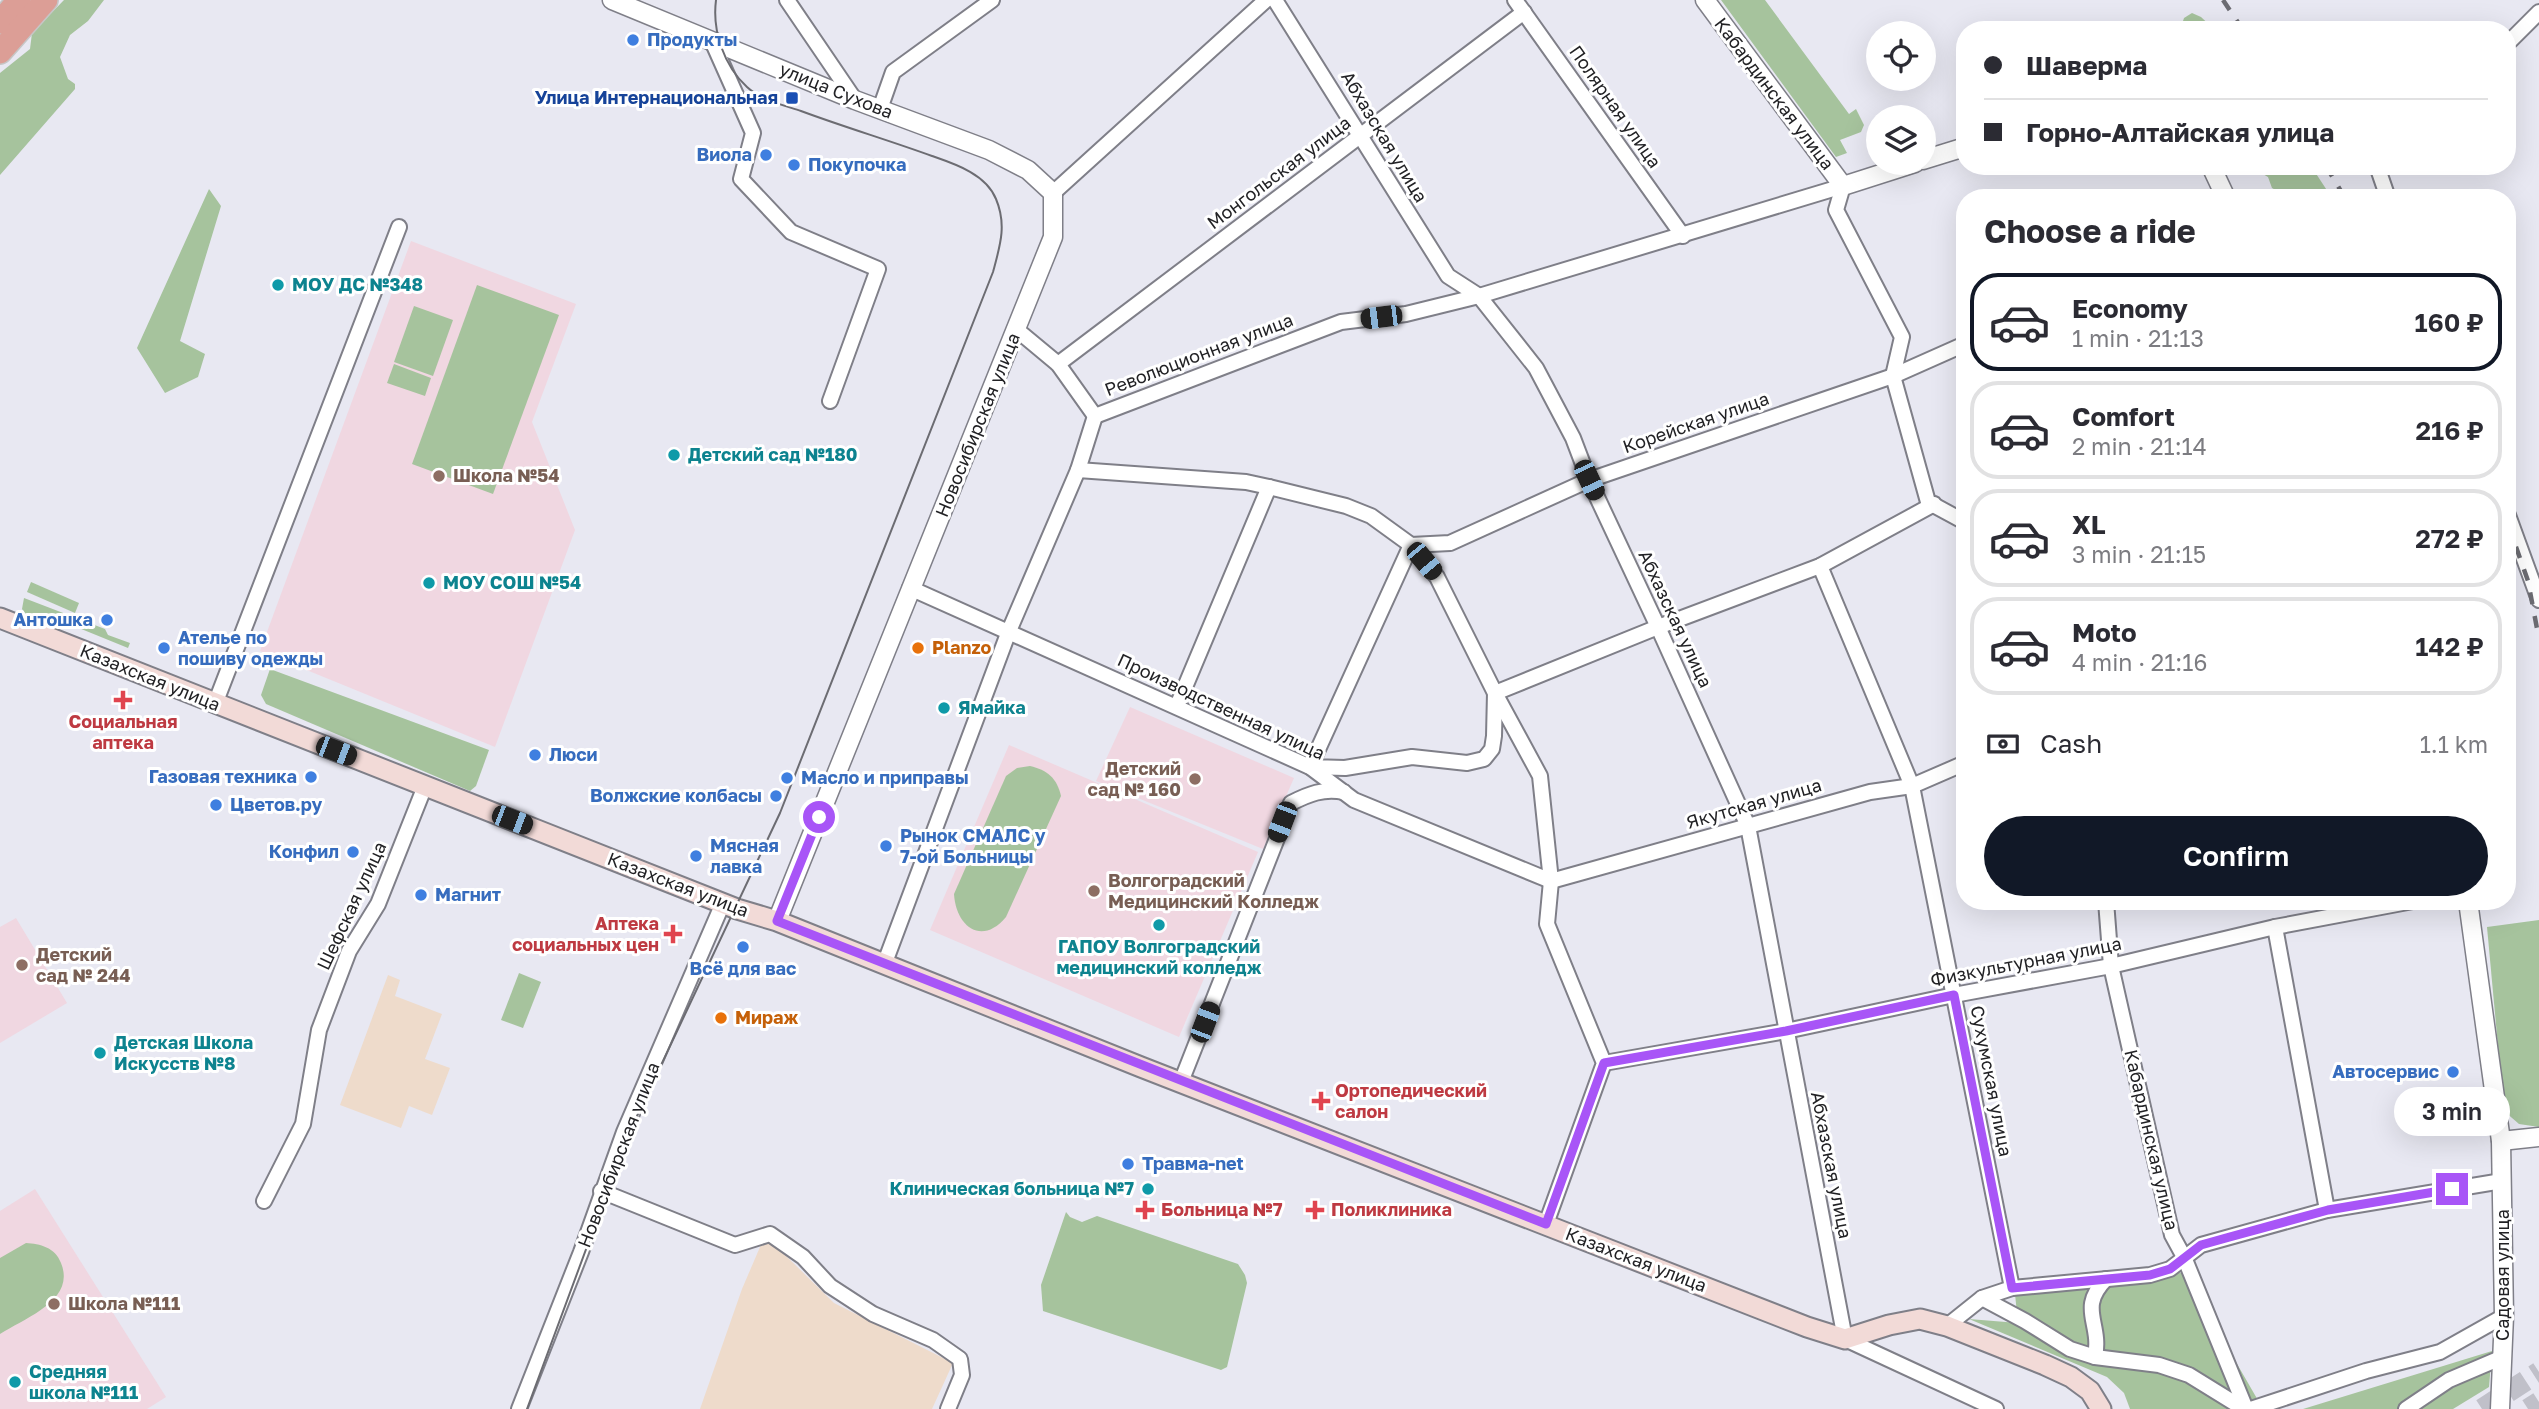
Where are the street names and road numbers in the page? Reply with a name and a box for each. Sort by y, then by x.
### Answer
street label: Кабардинская улица [1710,13,1839,174]
street label: Полярная улица [1565,41,1666,172]
street label: улица Сухова [776,57,896,123]
street label: Абхазская улица [1337,67,1433,206]
street label: Монгольская улица [1202,111,1354,233]
street label: Революционная улица [1101,308,1296,400]
street label: Новосибирская улица [930,329,1024,520]
street label: Корейская улица [1620,387,1772,457]
street label: Абхазская улица [1634,546,1717,691]
street label: Казахская улица [77,639,224,715]
street label: Производственная улица [1114,648,1329,764]
street label: Якутская улица [1684,773,1824,833]
street label: Шефская улица [312,838,390,973]
street label: Казахская улица [605,847,752,921]
street label: Физкультурная улица [1928,932,2123,990]
street label: Сухумская улица [1967,1003,2017,1158]
street label: Кабардинская улица [2120,1047,2183,1232]
street label: Новосибирская улица [573,1059,664,1250]
street label: Абхазская улица [1807,1089,1857,1240]
street label: Садовая улица [2491,1209,2513,1341]
street label: Казахская улица [1563,1222,1710,1296]

